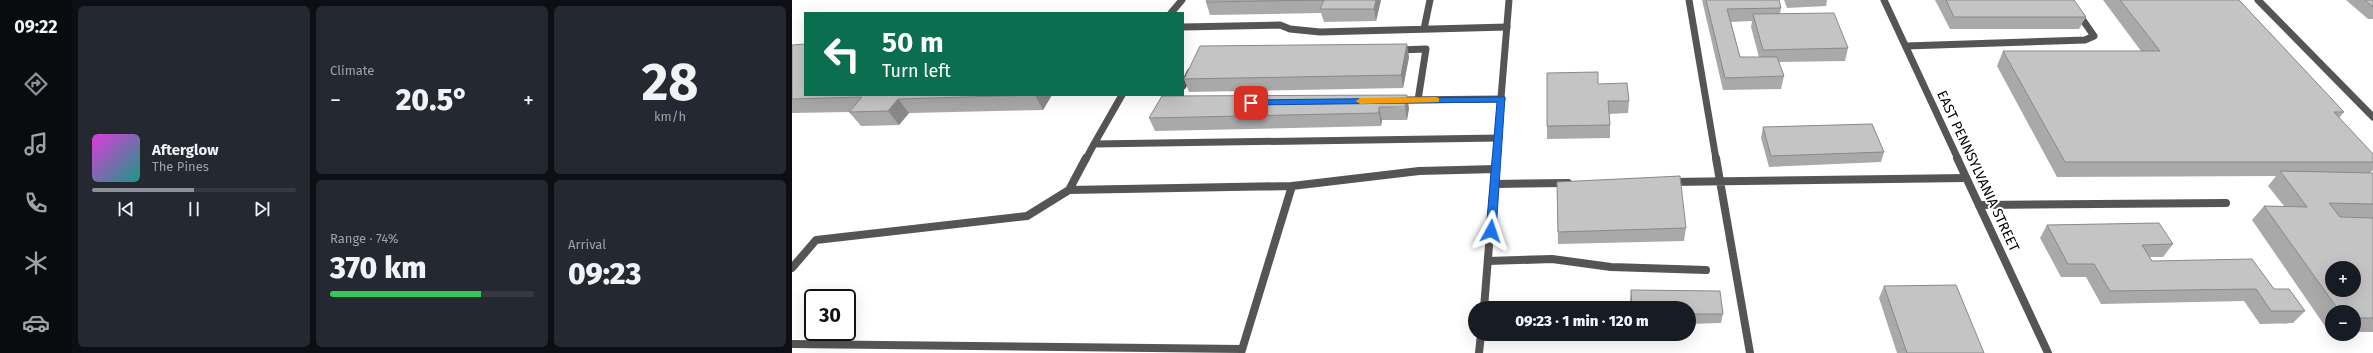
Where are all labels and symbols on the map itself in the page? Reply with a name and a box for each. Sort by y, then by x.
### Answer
pin [1234,86,1268,120]
street label: EAST PENNSYLVANIA STREET [1933,88,2023,255]
position arrow [1470,210,1512,252]
speed limit sign: 30 [804,289,856,341]

